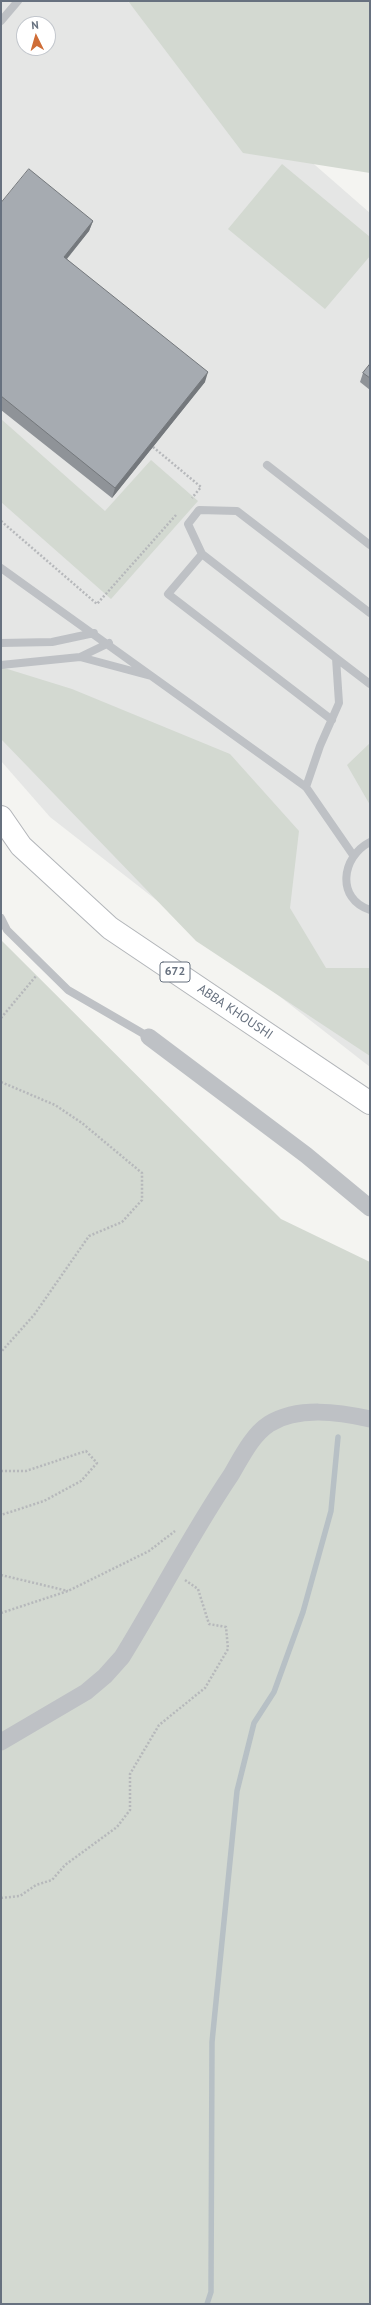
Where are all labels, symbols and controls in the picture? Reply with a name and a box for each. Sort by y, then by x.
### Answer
north arrow [16,16,56,56]
text: N [31,18,39,32]
road number: 672 [160,962,190,982]
street label: ABBA KHOUSHI [194,981,276,1043]

